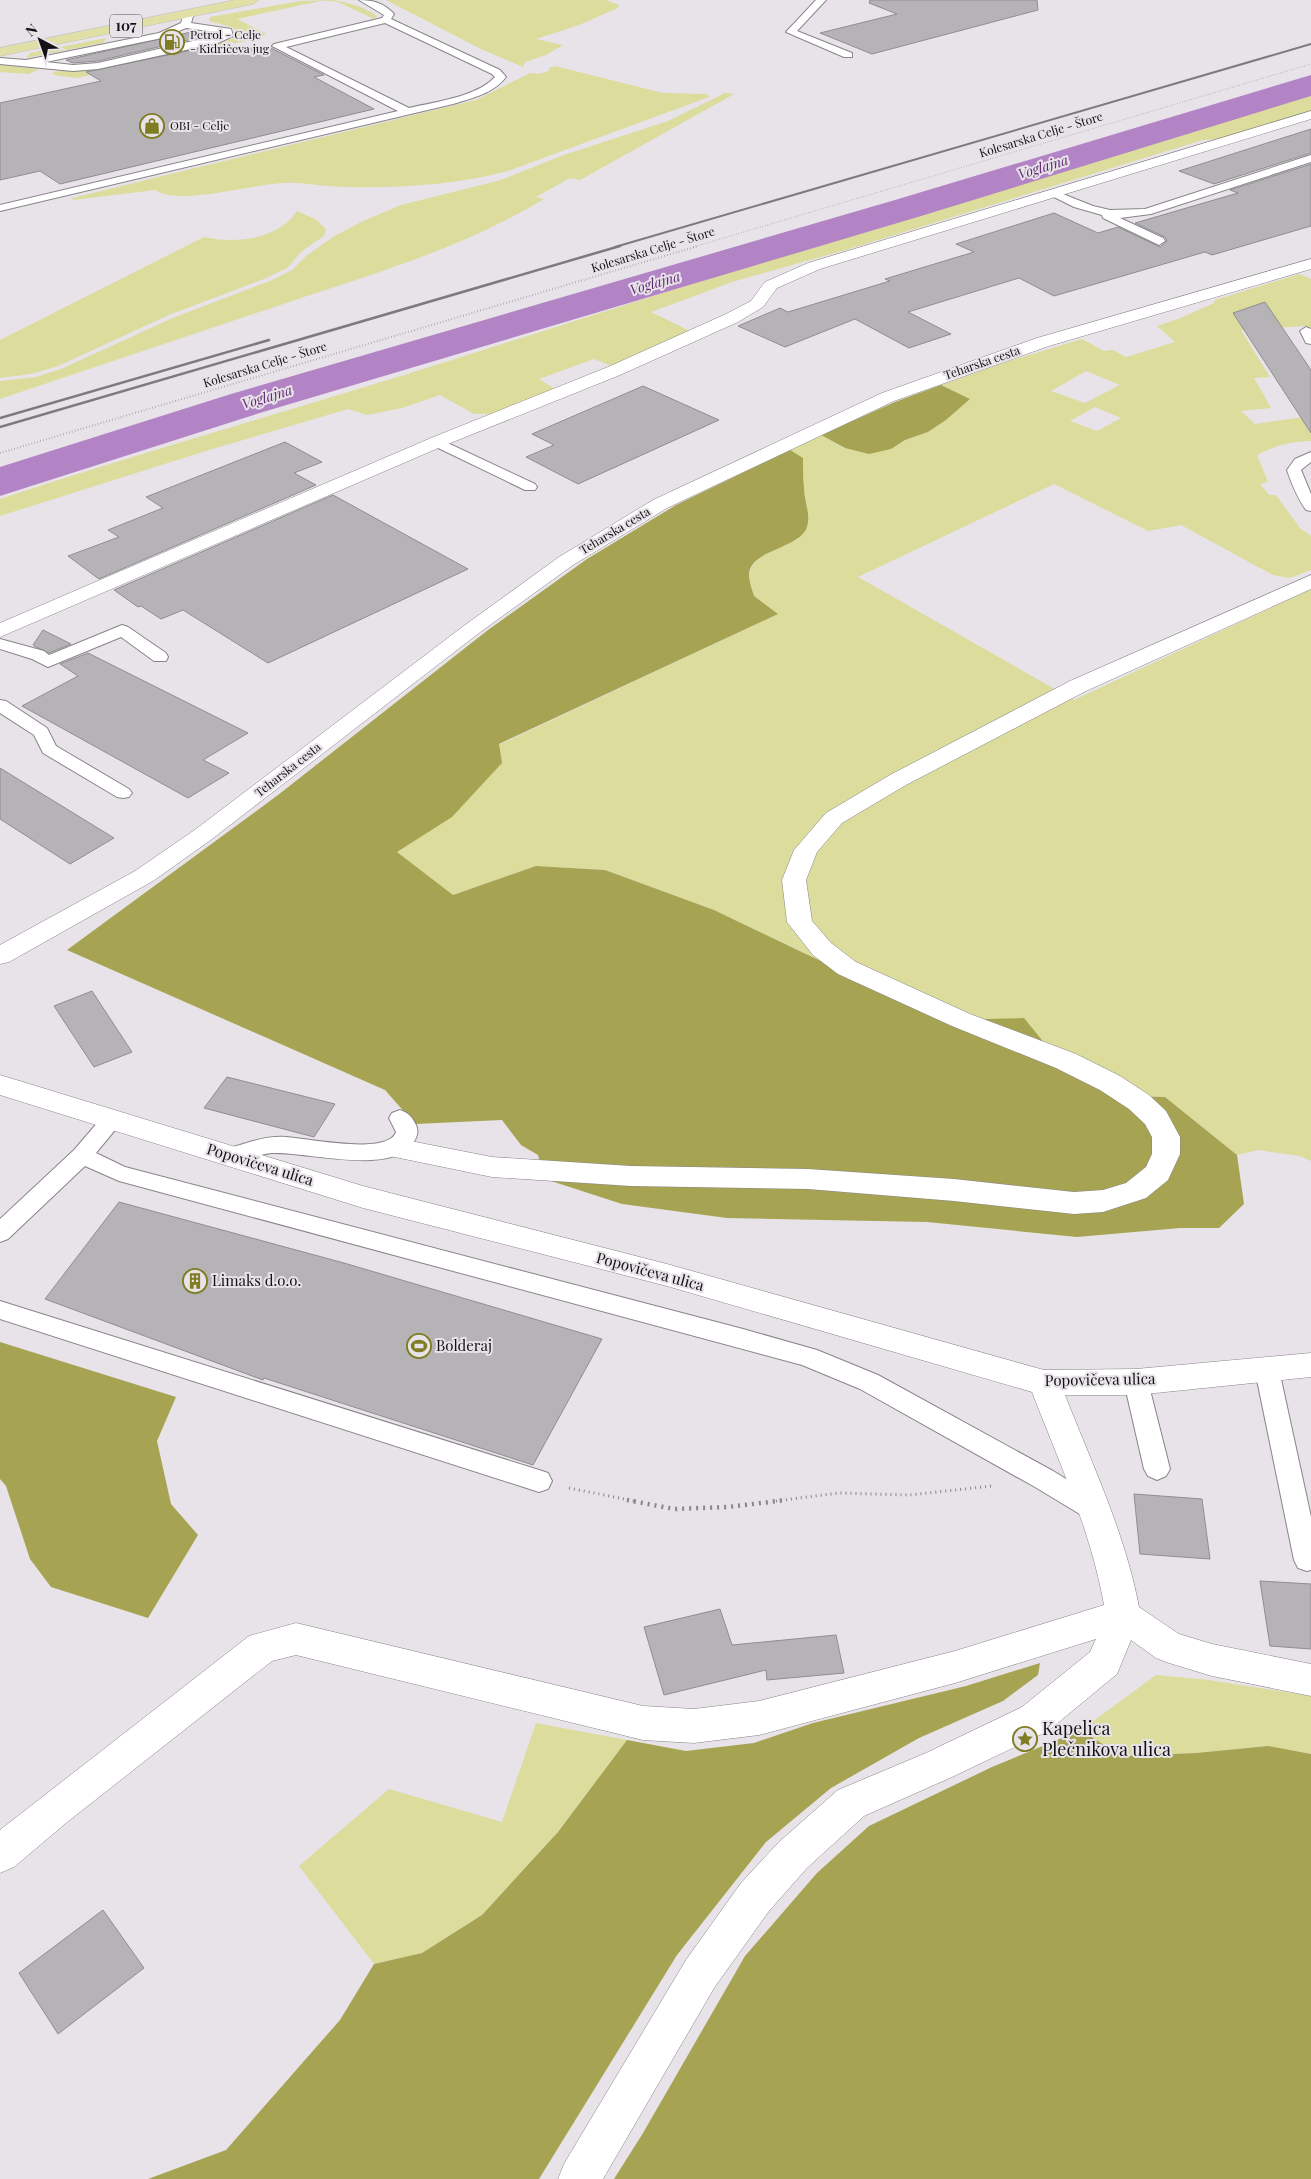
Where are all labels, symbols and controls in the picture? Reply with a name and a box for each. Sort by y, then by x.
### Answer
north arrow [15,15,65,65]
road number: 107 [110,15,142,38]
text: N [21,19,41,40]
place label: Petrol - Celje - Kidričeva jug [190,26,270,56]
fuel station icon: Petrol - Celje - Kidričeva jug [159,29,185,55]
street label: Kolesarska Celje - Štore [977,108,1105,160]
shop icon: OBI - Celje [139,113,165,139]
place label: OBI - Celje [170,117,229,133]
water label: Voglajna [1015,150,1070,183]
street label: Kolesarska Celje - Štore [589,223,717,275]
water label: Voglajna [627,266,682,299]
street label: Kolesarska Celje - Štore [201,338,329,390]
street label: Teharska cesta [941,342,1022,383]
water label: Voglajna [239,380,294,413]
street label: Teharska cesta [576,503,653,557]
street label: Teharska cesta [251,738,324,800]
street label: Popovičeva ulica [204,1138,317,1190]
street label: Popovičeva ulica [594,1247,707,1295]
building icon: Limaks d.o.o. [182,1268,208,1294]
place label: Limaks d.o.o. [212,1270,301,1290]
sports icon: Bolderaj [406,1333,432,1359]
place label: Bolderaj [436,1335,492,1355]
street label: Popovičeva ulica [1044,1368,1156,1390]
place label: Kapelica Plečnikova ulica [1042,1716,1171,1761]
place icon: Kapelica Plečnikova ulica [1012,1726,1038,1752]

